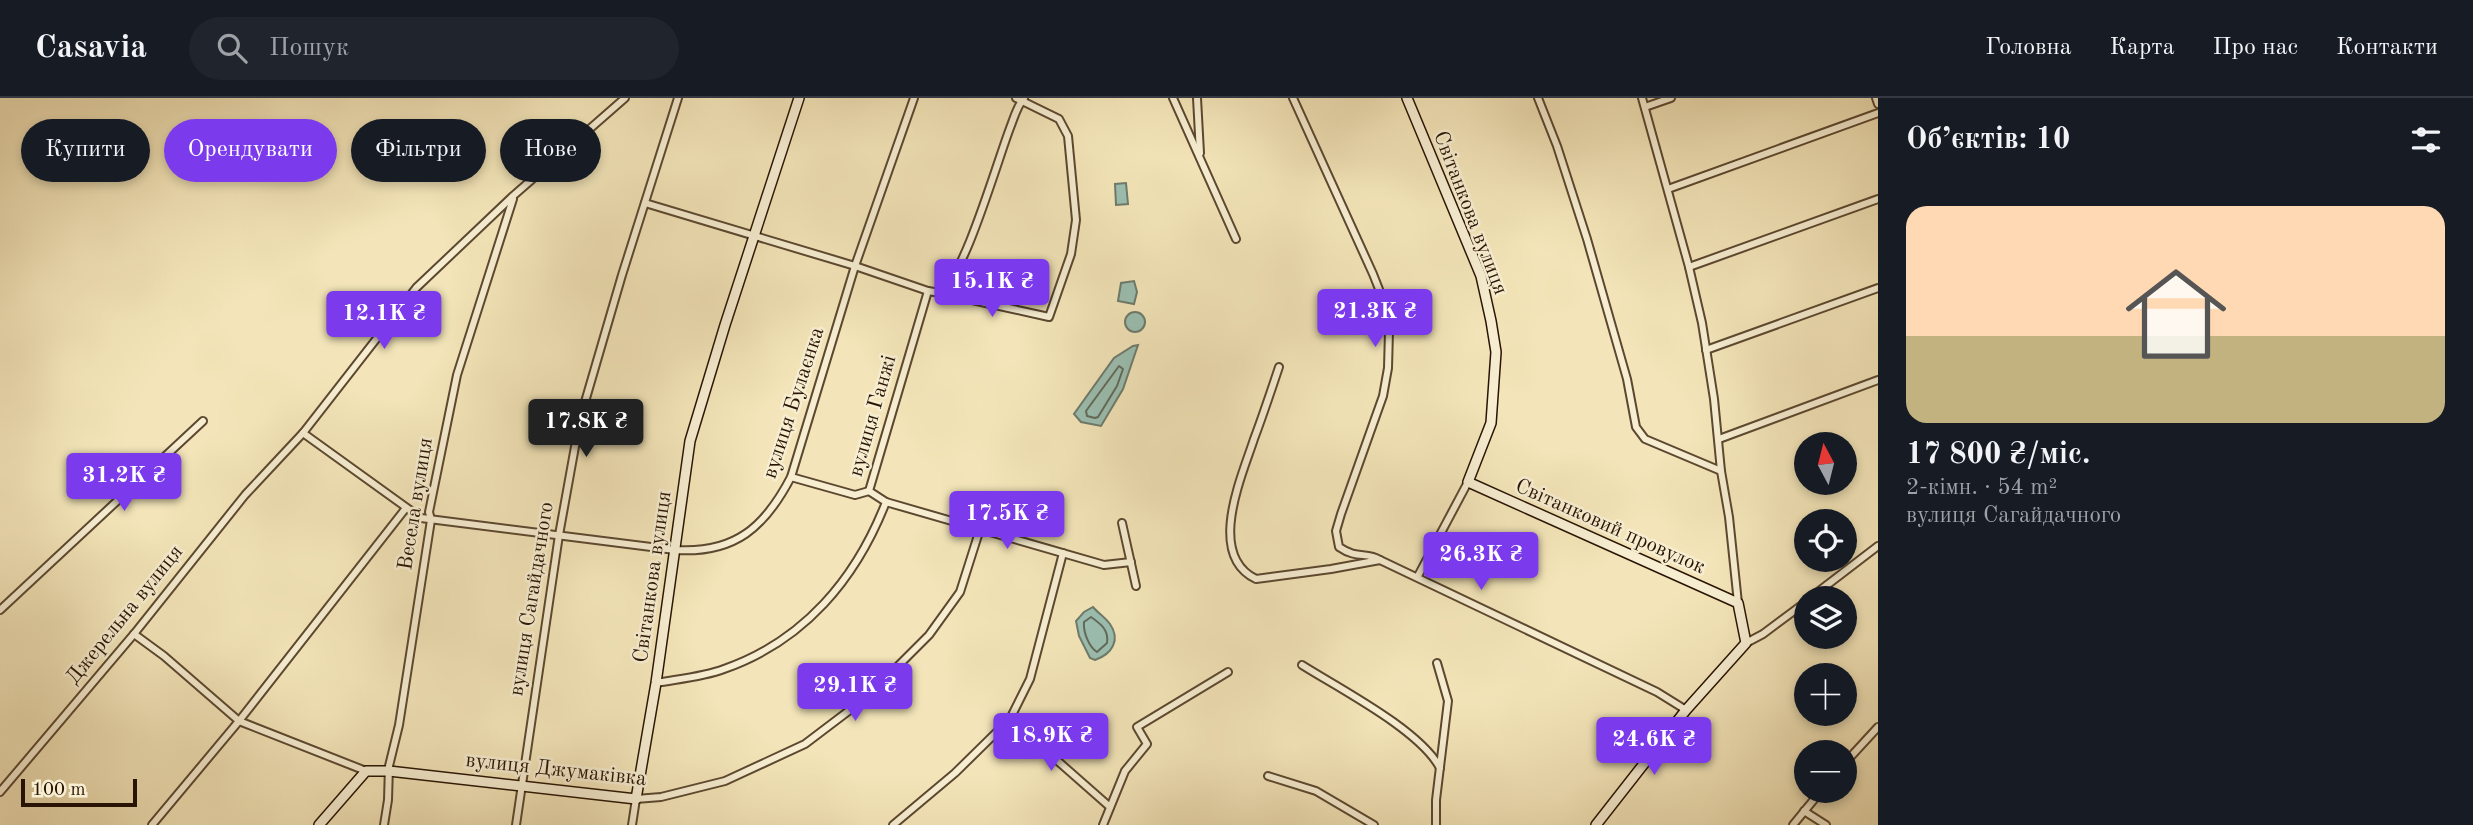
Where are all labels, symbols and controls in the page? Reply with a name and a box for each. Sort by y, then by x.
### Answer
search box [189,17,679,80]
icon: search [213,29,251,67]
text: Casavia [35,32,147,65]
text: Пошук [269,35,349,61]
text: Головна [1985,36,2072,60]
text: Карта [2110,36,2175,60]
text: Про нас [2213,36,2298,60]
text: Контакти [2336,36,2438,60]
chip: Купити [21,119,150,182]
chip: Орендувати [164,119,337,182]
chip: Фільтри [351,119,486,182]
chip: Нове [500,119,601,182]
icon: filters [2407,121,2445,159]
text: Об’єктів: 10 [1906,125,2070,155]
street label: Світанкова вулиця [1429,128,1511,298]
icon: home [2113,251,2239,377]
pin: 15.1K ₴ [927,260,1057,319]
text: 15.1K ₴ [950,270,1034,293]
pin: 21.3K ₴ [1310,289,1440,349]
pin: 12.1K ₴ [319,292,449,351]
text: 21.3K ₴ [1333,300,1417,323]
text: 12.1K ₴ [342,302,426,325]
street label: вулиця Булаєнка [760,325,828,481]
street label: вулиця Ганжі [846,353,900,479]
pin: 17.8K ₴ [521,400,651,459]
text: 17.8K ₴ [544,410,628,433]
north arrow [1794,432,1857,495]
map controls [1794,432,1857,803]
street label: Весела вулиця [395,436,437,572]
text: 17 800 ₴/міс. [1906,440,2090,470]
pin: 31.2K ₴ [59,454,189,513]
text: 31.2K ₴ [82,464,166,487]
street label: Світанковий провулок [1512,476,1709,579]
text: 2-кімн. · 54 m² [1906,476,2057,499]
street label: Світанкова вулиця [631,490,675,664]
pin: 17.5K ₴ [942,491,1072,551]
street label: вулиця Сагайдачного [506,500,558,698]
text: 17.5K ₴ [965,502,1049,525]
text: вулиця Сагайдачного [1906,504,2121,527]
button: locate [1794,509,1857,572]
pin: 26.3K ₴ [1416,532,1546,592]
street label: Джерельна вулиця [63,541,187,689]
text: 26.3K ₴ [1439,543,1523,566]
button: layers [1794,586,1857,649]
button: + [1794,663,1857,726]
pin: 29.1K ₴ [790,664,920,723]
text: 29.1K ₴ [813,674,897,697]
pin: 18.9K ₴ [986,714,1116,773]
pin: 24.6K ₴ [1589,718,1719,777]
text: 18.9K ₴ [1009,724,1093,747]
text: 24.6K ₴ [1612,728,1696,751]
button: − [1794,740,1857,803]
street label: вулиця Джумаківка [465,750,647,790]
scale bar [21,776,136,808]
text: 100 m [32,781,85,800]

